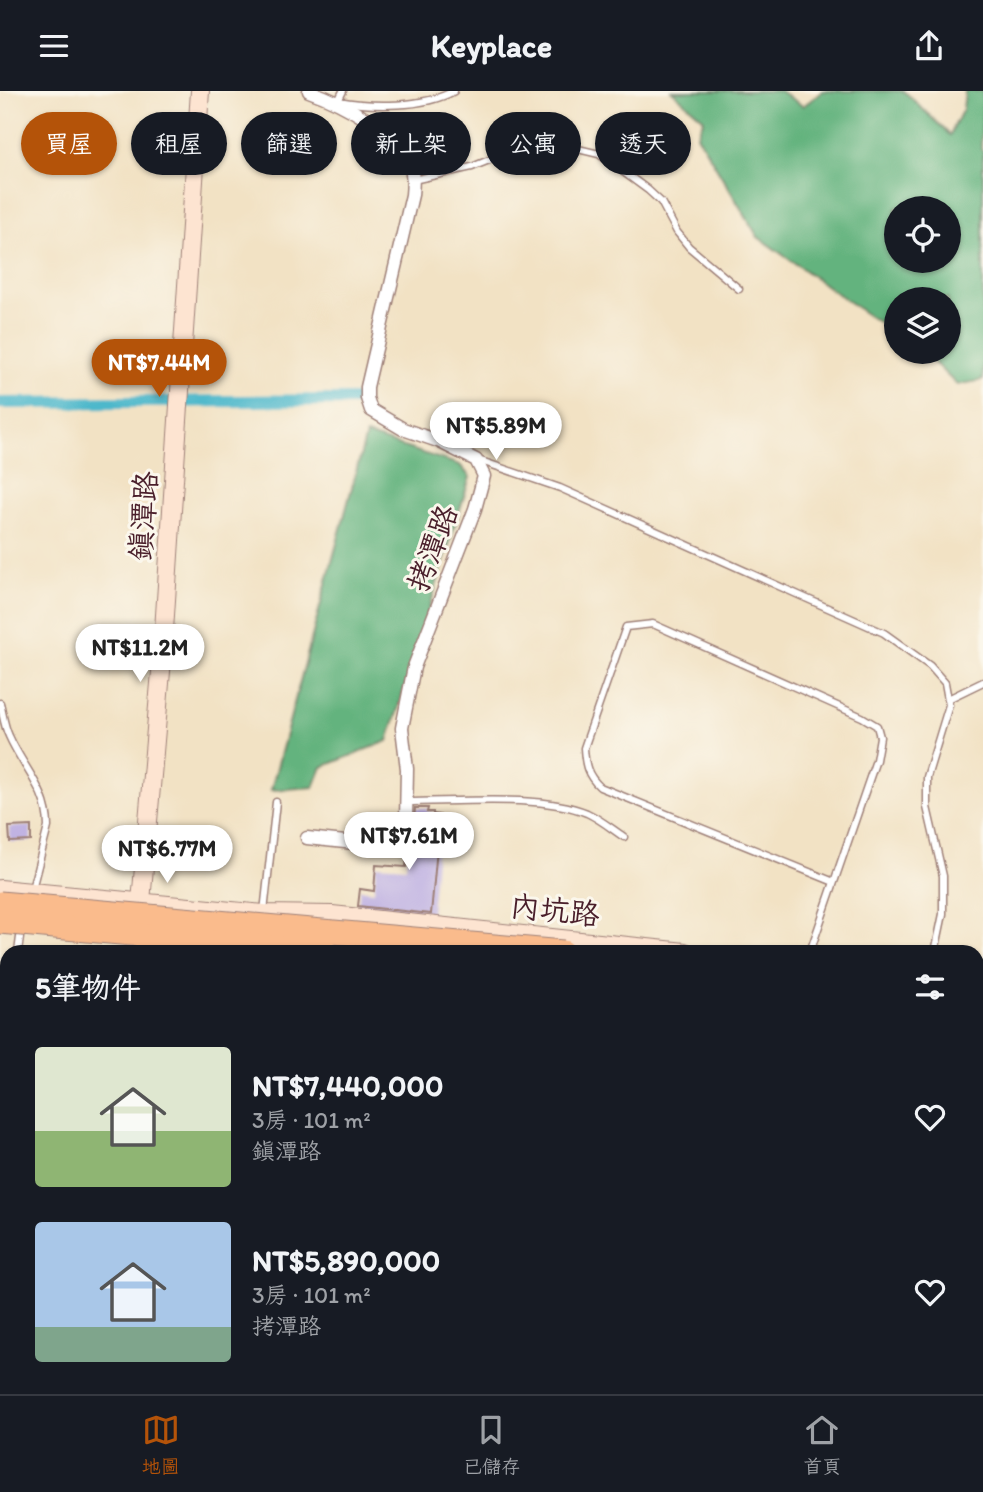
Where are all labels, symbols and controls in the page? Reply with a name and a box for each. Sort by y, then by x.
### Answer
icon: menu [35,27,73,65]
text: Keyplace [431,27,552,65]
icon: share [910,27,948,65]
chip: 買屋 [21,112,117,175]
chip: 租屋 [131,112,227,175]
chip: 篩選 [241,112,337,175]
chip: 新上架 [351,112,471,175]
chip: 公寓 [485,112,581,175]
chip: 透天 [595,112,691,175]
map controls [884,196,961,364]
button: locate [884,196,961,273]
button: layers [884,287,961,364]
pin: NT$7.44M [87,339,231,399]
text: NT$7.44M [108,348,210,376]
pin: NT$5.89M [424,403,568,462]
text: NT$5.89M [446,411,546,439]
street label: 鎮潭路 [121,470,165,562]
street label: 拷潭路 [399,499,465,597]
pin: NT$11.2M [68,625,212,684]
text: NT$11.2M [91,633,189,661]
pin: NT$7.61M [337,813,481,872]
text: NT$7.61M [360,821,458,849]
pin: NT$6.77M [95,825,239,885]
text: NT$6.77M [118,834,216,862]
street label: 內坑路 [508,887,602,933]
icon: filters [911,968,949,1006]
text: 5筆物件 [35,969,141,1006]
text: NT$7,440,000 [252,1067,443,1104]
icon: home [91,1075,175,1159]
icon: heart [911,1098,949,1136]
text: 3房 · 101 m² [252,1106,371,1134]
text: 鎮潭路 [252,1137,321,1165]
text: NT$5,890,000 [252,1242,440,1279]
icon: home [91,1250,175,1334]
icon: heart [911,1273,949,1311]
text: 3房 · 101 m² [252,1281,371,1309]
text: 拷潭路 [252,1312,321,1340]
tab: 地圖 [142,1411,180,1478]
tab: 已儲存 [463,1411,520,1478]
tab: 首頁 [803,1411,841,1478]

